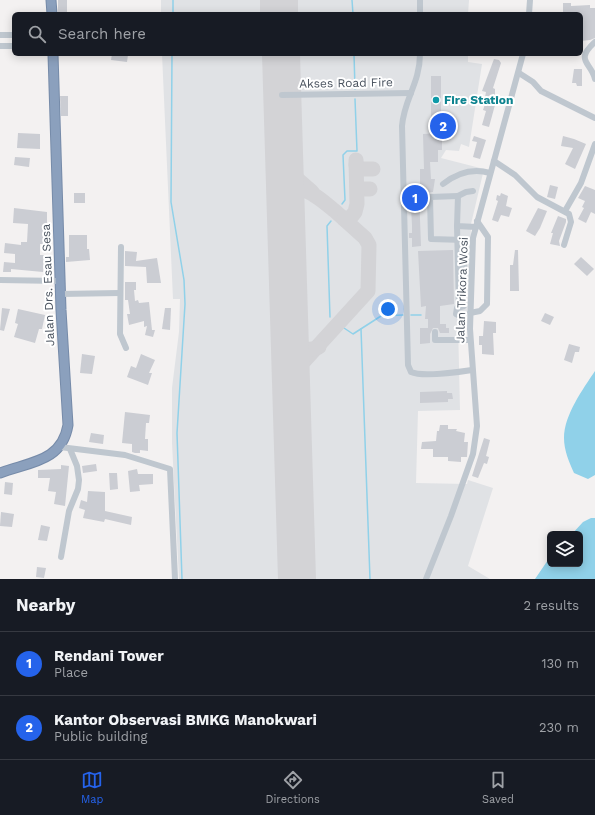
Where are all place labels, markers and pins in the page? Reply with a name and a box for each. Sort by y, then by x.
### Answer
place label: Fire Station [444,93,513,107]
marker: Fire Station [431,95,441,105]
pin: 2 [430,111,456,141]
pin: 1 [402,183,428,213]

